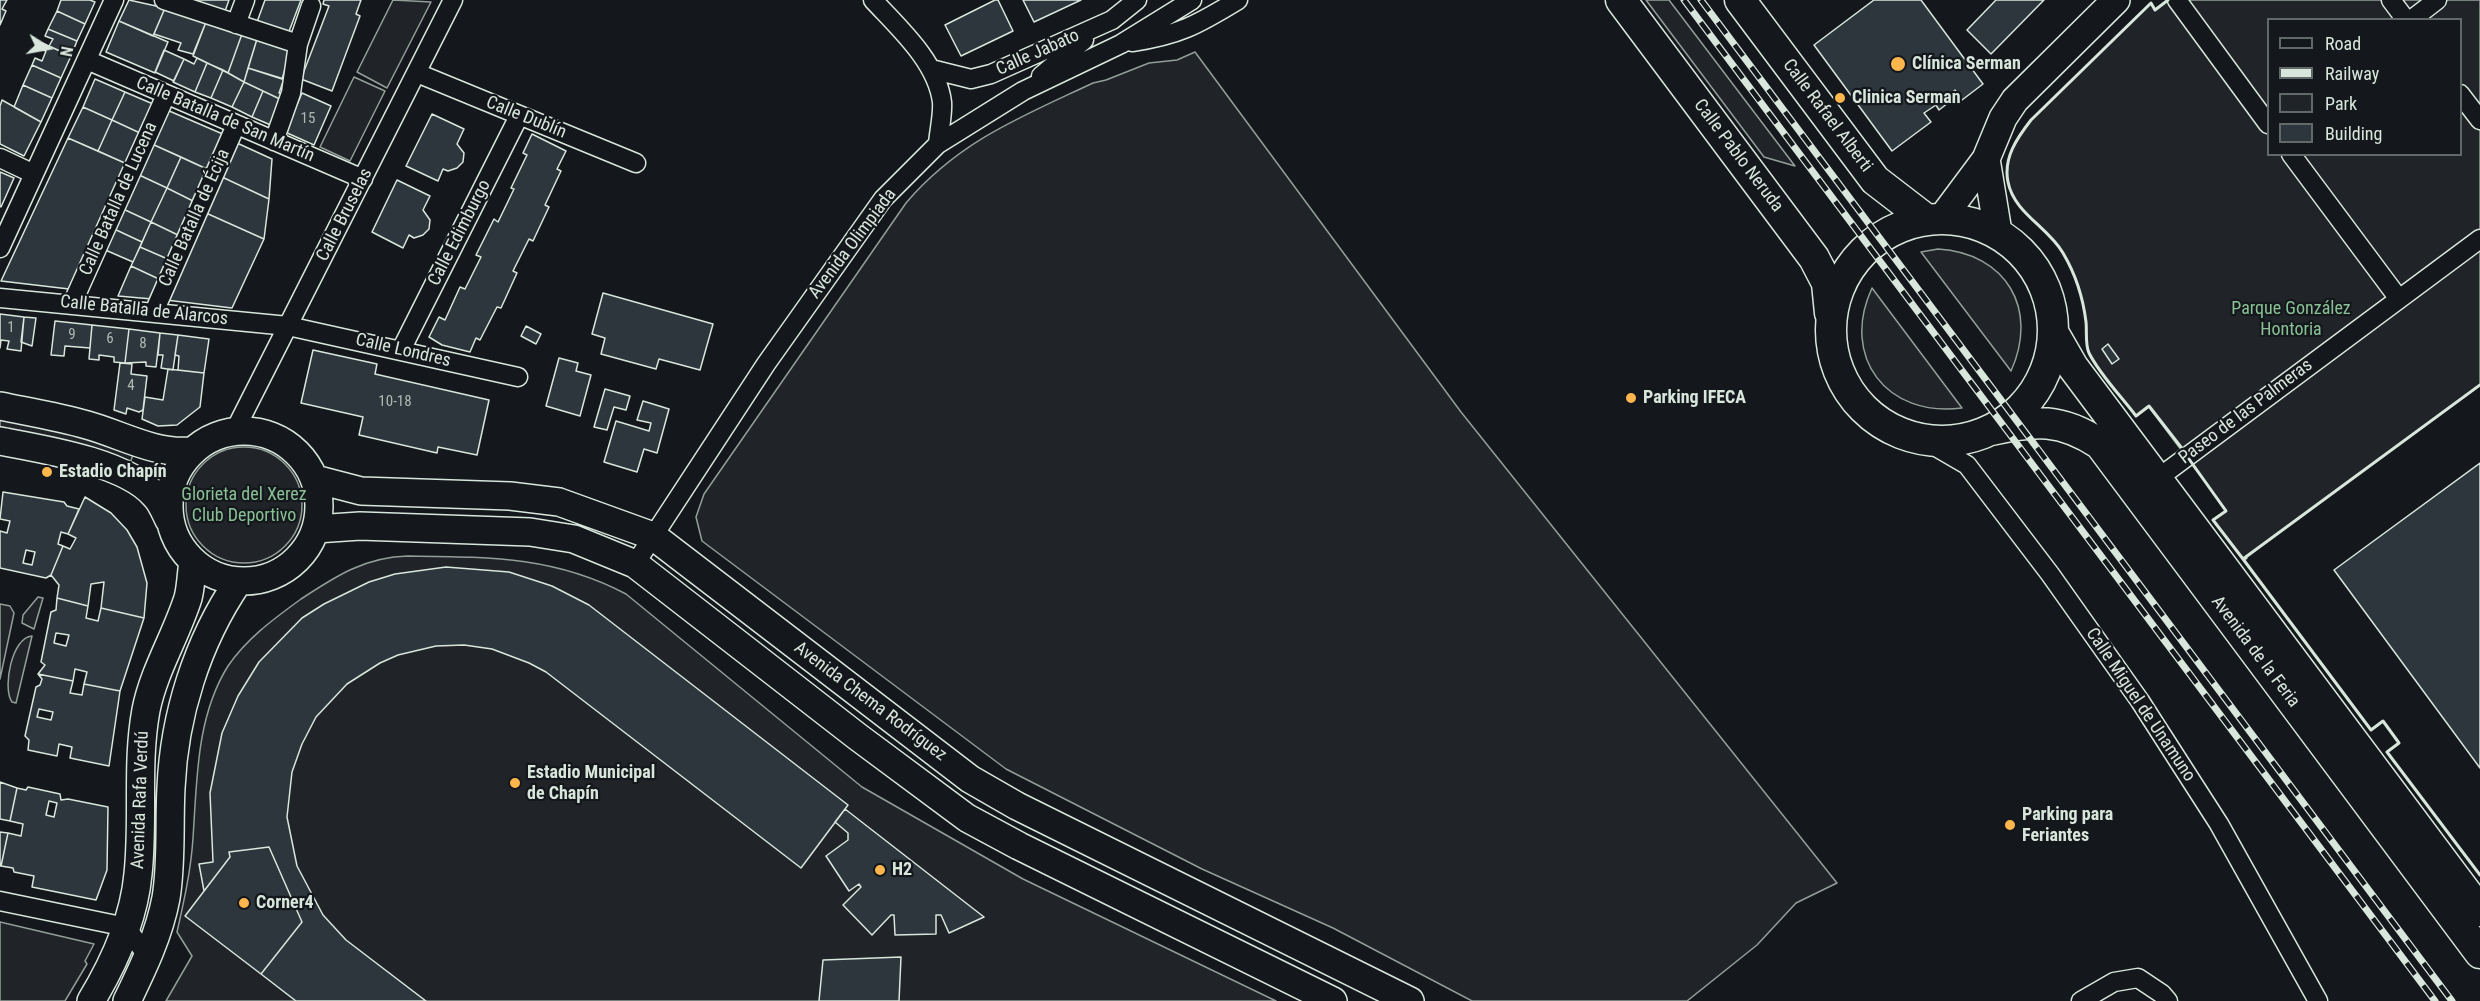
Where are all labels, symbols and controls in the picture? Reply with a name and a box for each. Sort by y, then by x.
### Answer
north arrow [18,18,78,78]
legend [2267,18,2462,156]
street label: Calle Jabato [993,25,1083,81]
text: Road [2325,33,2361,54]
text: N [56,45,76,58]
place label: Clínica Serman [1912,53,2021,75]
street label: Calle Rafael Alberti [1777,55,1877,177]
marker: Clínica Serman [1889,55,1907,73]
text: Railway [2325,63,2379,84]
street label: Calle Batalla de San Martín [133,73,317,167]
place label: Clinica Serman [1852,87,1961,109]
marker: Clinica Serman [1833,91,1847,105]
street label: Calle Dublín [483,92,569,144]
text: Park [2325,93,2357,114]
street label: Calle Pablo Neruda [1689,95,1787,217]
house number: 15 [301,110,315,128]
street label: Calle Batalla de Lucena [75,119,163,279]
text: Building [2325,123,2382,144]
street label: Calle Batalla de Écija [155,146,235,290]
street label: Calle Bruselas [312,165,378,265]
street label: Calle Edimburgo [424,176,496,290]
street label: Avenida Olimpiada [805,185,901,303]
street label: Calle Batalla de Alarcos [59,291,229,331]
park label: Parque González Hontoria [2231,298,2351,340]
house number: 1 [7,319,15,337]
house number: 9 [68,326,76,344]
house number: 6 [106,330,114,348]
street label: Calle Londres [353,330,453,372]
house number: 8 [139,335,147,353]
street label: Paseo de las Palmeras [2175,355,2317,469]
house number: 4 [127,377,135,395]
place label: Parking IFECA [1643,387,1746,409]
marker: Parking IFECA [1624,391,1638,405]
house number: 10-18 [378,393,412,411]
place label: Estadio Chapín [59,461,167,483]
marker: Estadio Chapín [40,465,54,479]
park label: Glorieta del Xerez Club Deportivo [181,484,307,526]
street label: Avenida de la Feria [2206,592,2304,712]
street label: Calle Miguel de Unamuno [2081,624,2199,786]
street label: Avenida Chema Rodríguez [790,638,950,766]
street label: Avenida Rafa Verdú [128,731,154,869]
place label: Estadio Municipal de Chapín [527,762,655,804]
marker: Estadio Municipal de Chapín [508,776,522,790]
place label: Parking para Feriantes [2022,804,2113,846]
marker: Parking para Feriantes [2003,818,2017,832]
place label: H2 [892,859,912,881]
marker: H2 [873,863,887,877]
place label: Corner4 [256,892,314,914]
marker: Corner4 [237,896,251,910]

